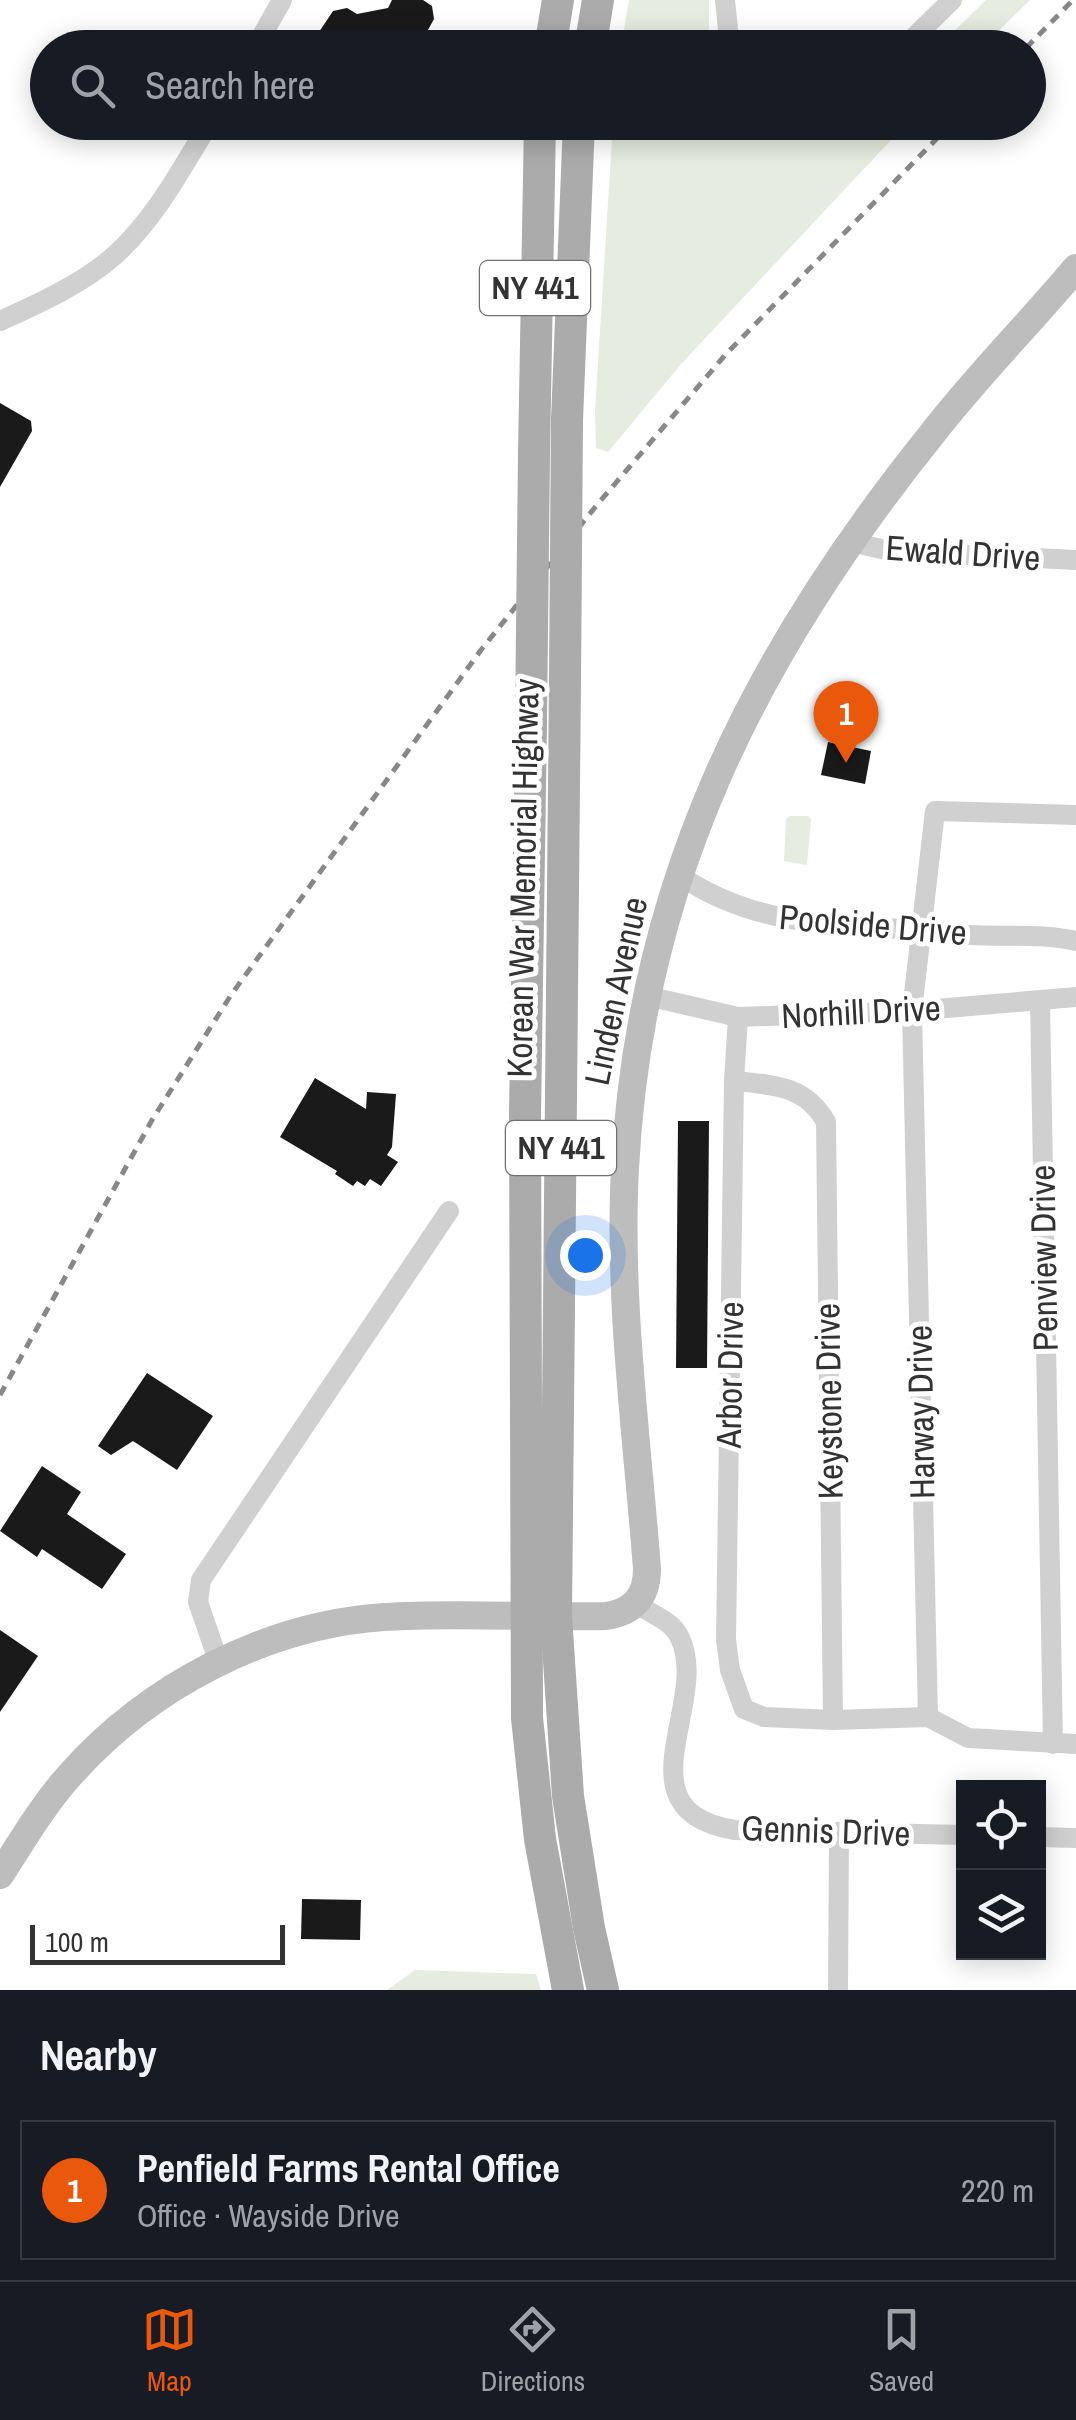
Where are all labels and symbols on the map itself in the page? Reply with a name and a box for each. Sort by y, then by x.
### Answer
road number: NY 441 [480,261,590,315]
street label: Ewald Drive [884,524,1042,581]
street label: Korean War Memorial Highway [496,677,549,1078]
pin: 1 [814,680,878,763]
street label: Linden Avenue [573,893,658,1089]
street label: Poolside Drive [777,893,969,956]
street label: Norhill Drive [780,984,942,1039]
road number: NY 441 [506,1121,616,1175]
street label: Penview Drive [1018,1164,1069,1352]
your location [560,1230,611,1281]
street label: Arbor Drive [705,1301,754,1450]
street label: Keystone Drive [803,1303,854,1500]
street label: Harway Drive [895,1325,946,1499]
street label: Gennis Drive [741,1804,911,1857]
scale bar [30,1920,285,1964]

